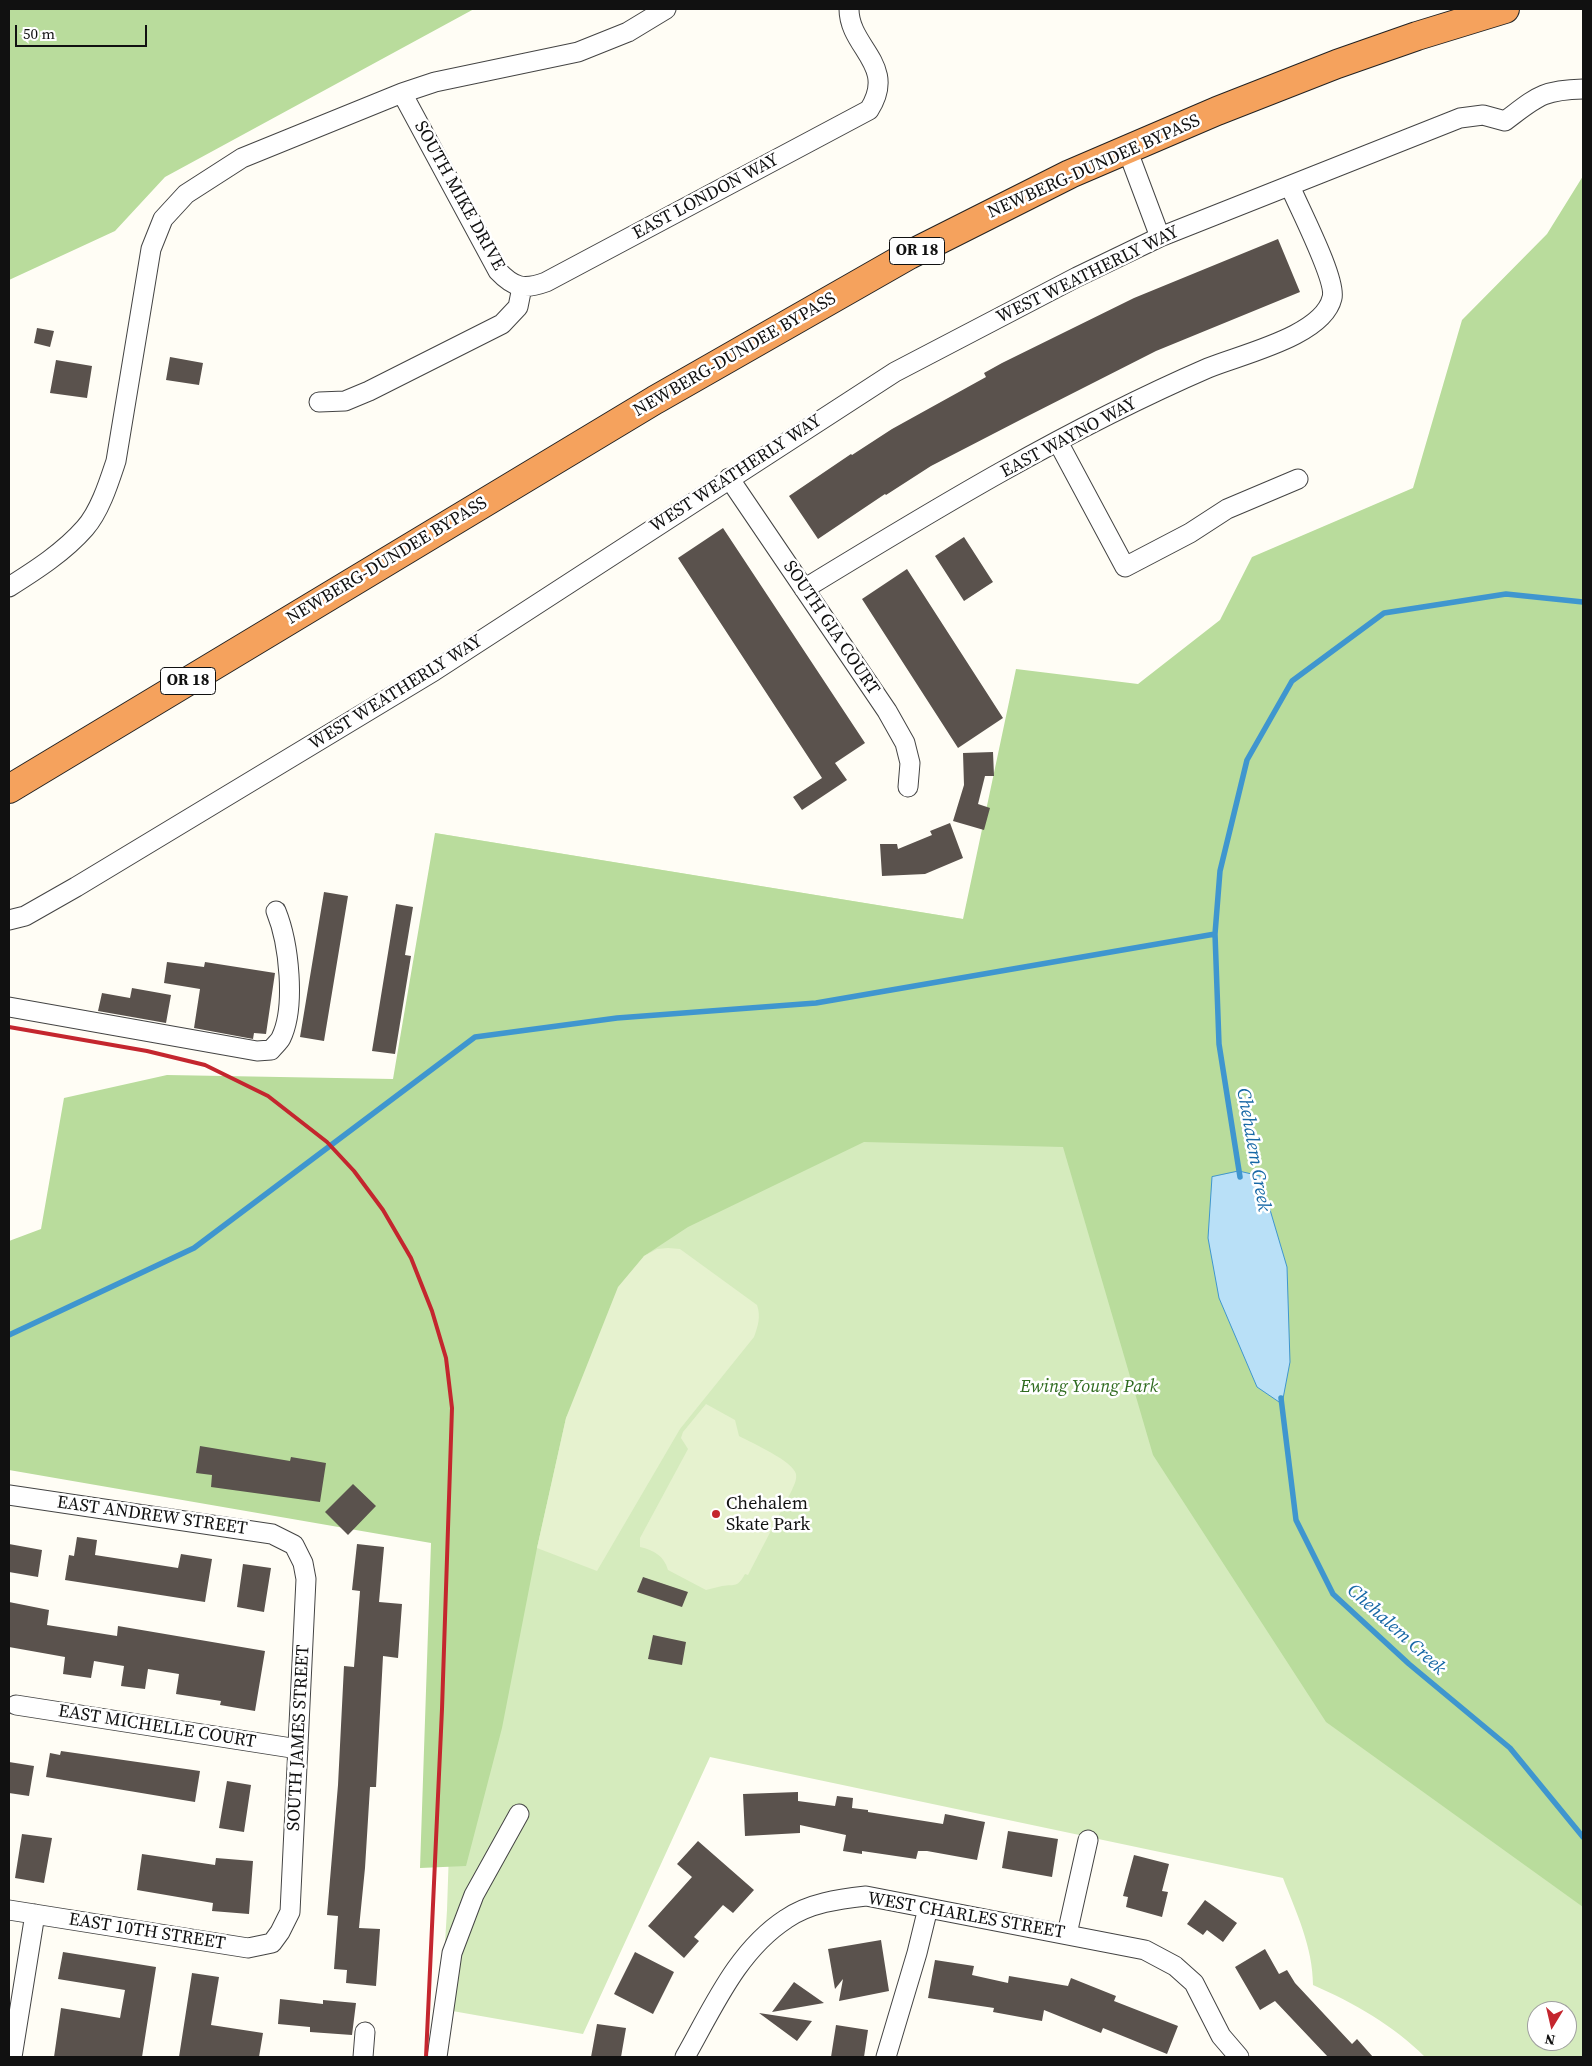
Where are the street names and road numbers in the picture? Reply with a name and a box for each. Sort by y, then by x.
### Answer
street label: NEWBERG-DUNDEE BYPASS [984,110,1204,224]
street label: SOUTH MIKE DRIVE [409,118,509,274]
street label: EAST LONDON WAY [629,149,783,245]
street label: WEST WEATHERLY WAY [993,221,1183,329]
road number: OR 18 [890,238,944,264]
street label: NEWBERG-DUNDEE BYPASS [630,288,840,422]
street label: EAST WAYNO WAY [997,393,1141,483]
street label: WEST WEATHERLY WAY [646,410,826,538]
street label: NEWBERG-DUNDEE BYPASS [283,492,491,630]
street label: SOUTH GIA COURT [778,557,884,699]
street label: WEST WEATHERLY WAY [305,631,487,755]
road number: OR 18 [160,668,216,694]
street label: EAST ANDREW STREET [55,1492,249,1540]
street label: SOUTH JAMES STREET [283,1644,315,1832]
street label: EAST MICHELLE COURT [56,1701,258,1753]
street label: WEST CHARLES STREET [866,1888,1066,1944]
street label: EAST 10TH STREET [67,1909,227,1955]

